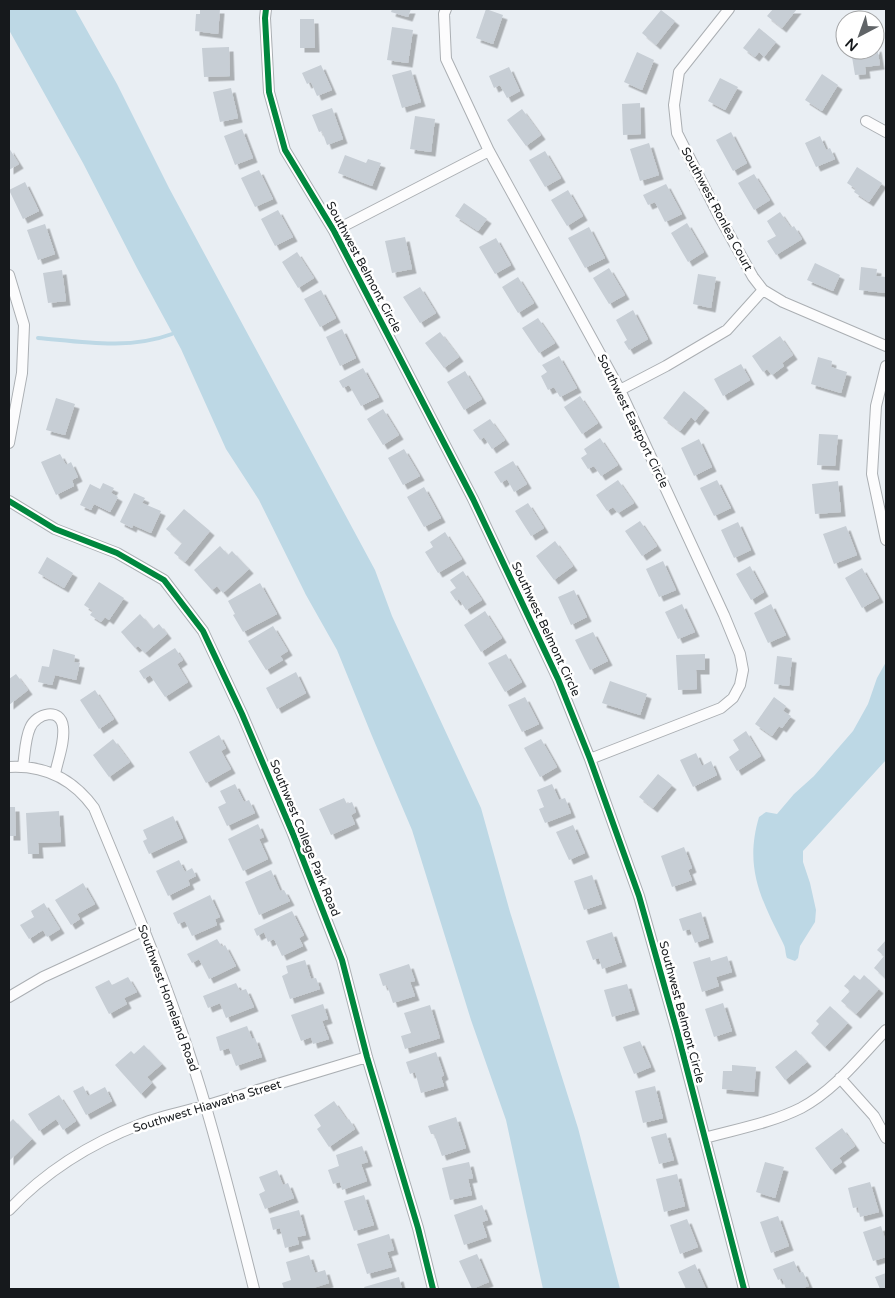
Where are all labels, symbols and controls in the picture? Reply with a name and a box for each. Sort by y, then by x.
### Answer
north arrow [835,10,885,60]
text: N [842,34,862,55]
street label: Southwest Ronlea Court [678,145,756,274]
street label: Southwest Belmont Circle [323,199,405,335]
street label: Southwest Eastport Circle [594,352,672,490]
street label: Southwest Belmont Circle [509,560,583,699]
street label: Southwest College Park Road [267,757,343,919]
street label: Southwest Homeland Road [135,923,201,1073]
street label: Southwest Belmont Circle [656,939,708,1085]
street label: Southwest Hiawatha Street [131,1077,283,1135]

